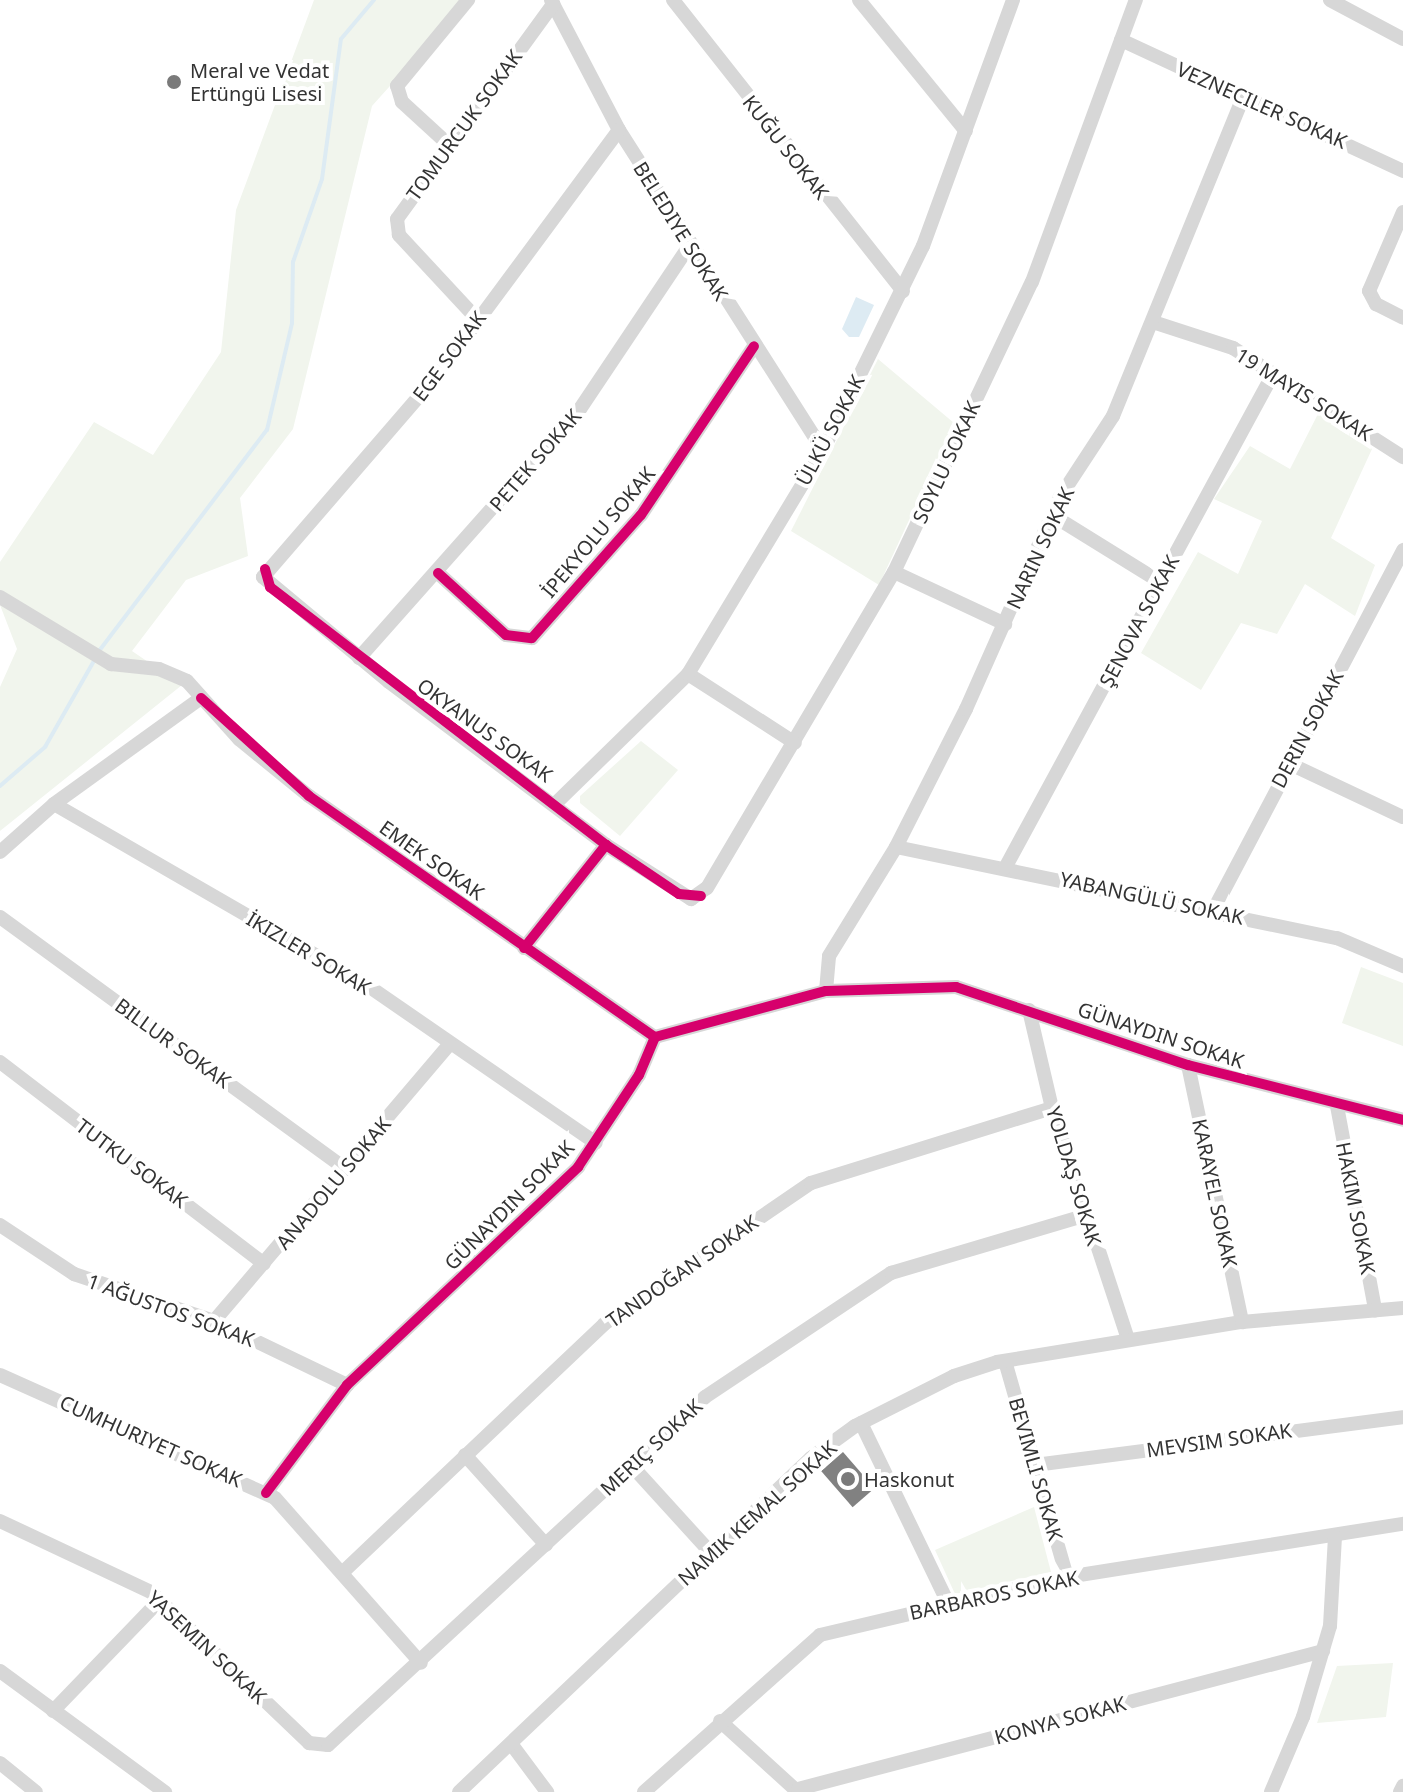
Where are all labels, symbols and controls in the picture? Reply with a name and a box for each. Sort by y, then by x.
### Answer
street label: TOMURCUK SOKAK [401,45,527,205]
street label: VEZNECILER SOKAK [1173,57,1351,153]
place label: Meral ve Vedat Ertüngü Lisesi [190,58,329,105]
marker: Meral ve Vedat Ertüngü Lisesi [165,73,183,91]
street label: KUĞU SOKAK [738,90,834,204]
street label: BELEDIYE SOKAK [629,157,733,305]
street label: EGE SOKAK [407,306,491,406]
street label: 19 MAYIS SOKAK [1231,342,1377,446]
street label: ÜLKÜ SOKAK [791,371,869,489]
street label: SOYLU SOKAK [907,397,985,527]
street label: PETEK SOKAK [484,404,586,516]
street label: İPEKYOLU SOKAK [536,462,660,602]
street label: NARIN SOKAK [1001,483,1079,613]
street label: ŞENOVA SOKAK [1094,551,1184,691]
street label: DERIN SOKAK [1266,666,1348,792]
street label: OKYANUS SOKAK [413,673,557,787]
street label: EMEK SOKAK [375,815,489,905]
street label: YABANGÜLÜ SOKAK [1058,867,1246,929]
street label: İKIZLER SOKAK [242,906,376,1000]
street label: BILLUR SOKAK [111,993,235,1093]
street label: GÜNAYDIN SOKAK [1075,997,1247,1073]
street label: YOLDAŞ SOKAK [1041,1103,1107,1249]
street label: ANADOLU SOKAK [271,1112,395,1254]
street label: TUTKU SOKAK [72,1113,192,1213]
street label: KARAYEL SOKAK [1188,1116,1242,1270]
street label: GÜNAYDIN SOKAK [439,1135,579,1275]
street label: HAKIM SOKAK [1331,1140,1381,1276]
street label: TANDOĞAN SOKAK [601,1210,763,1332]
street label: 1 AĞUSTOS SOKAK [84,1269,258,1351]
street label: CUMHURIYET SOKAK [56,1390,246,1492]
street label: MERIÇ SOKAK [595,1394,707,1500]
street label: BEVIMLI SOKAK [1004,1395,1068,1543]
street label: MEVSIM SOKAK [1145,1418,1293,1462]
street label: NAMIK KEMAL SOKAK [673,1436,841,1590]
place label: Haskonut [864,1467,954,1491]
marker: Haskonut [839,1470,857,1488]
street label: BARBAROS SOKAK [907,1565,1081,1625]
street label: YASEMIN SOKAK [142,1586,272,1708]
street label: KONYA SOKAK [992,1691,1128,1749]

